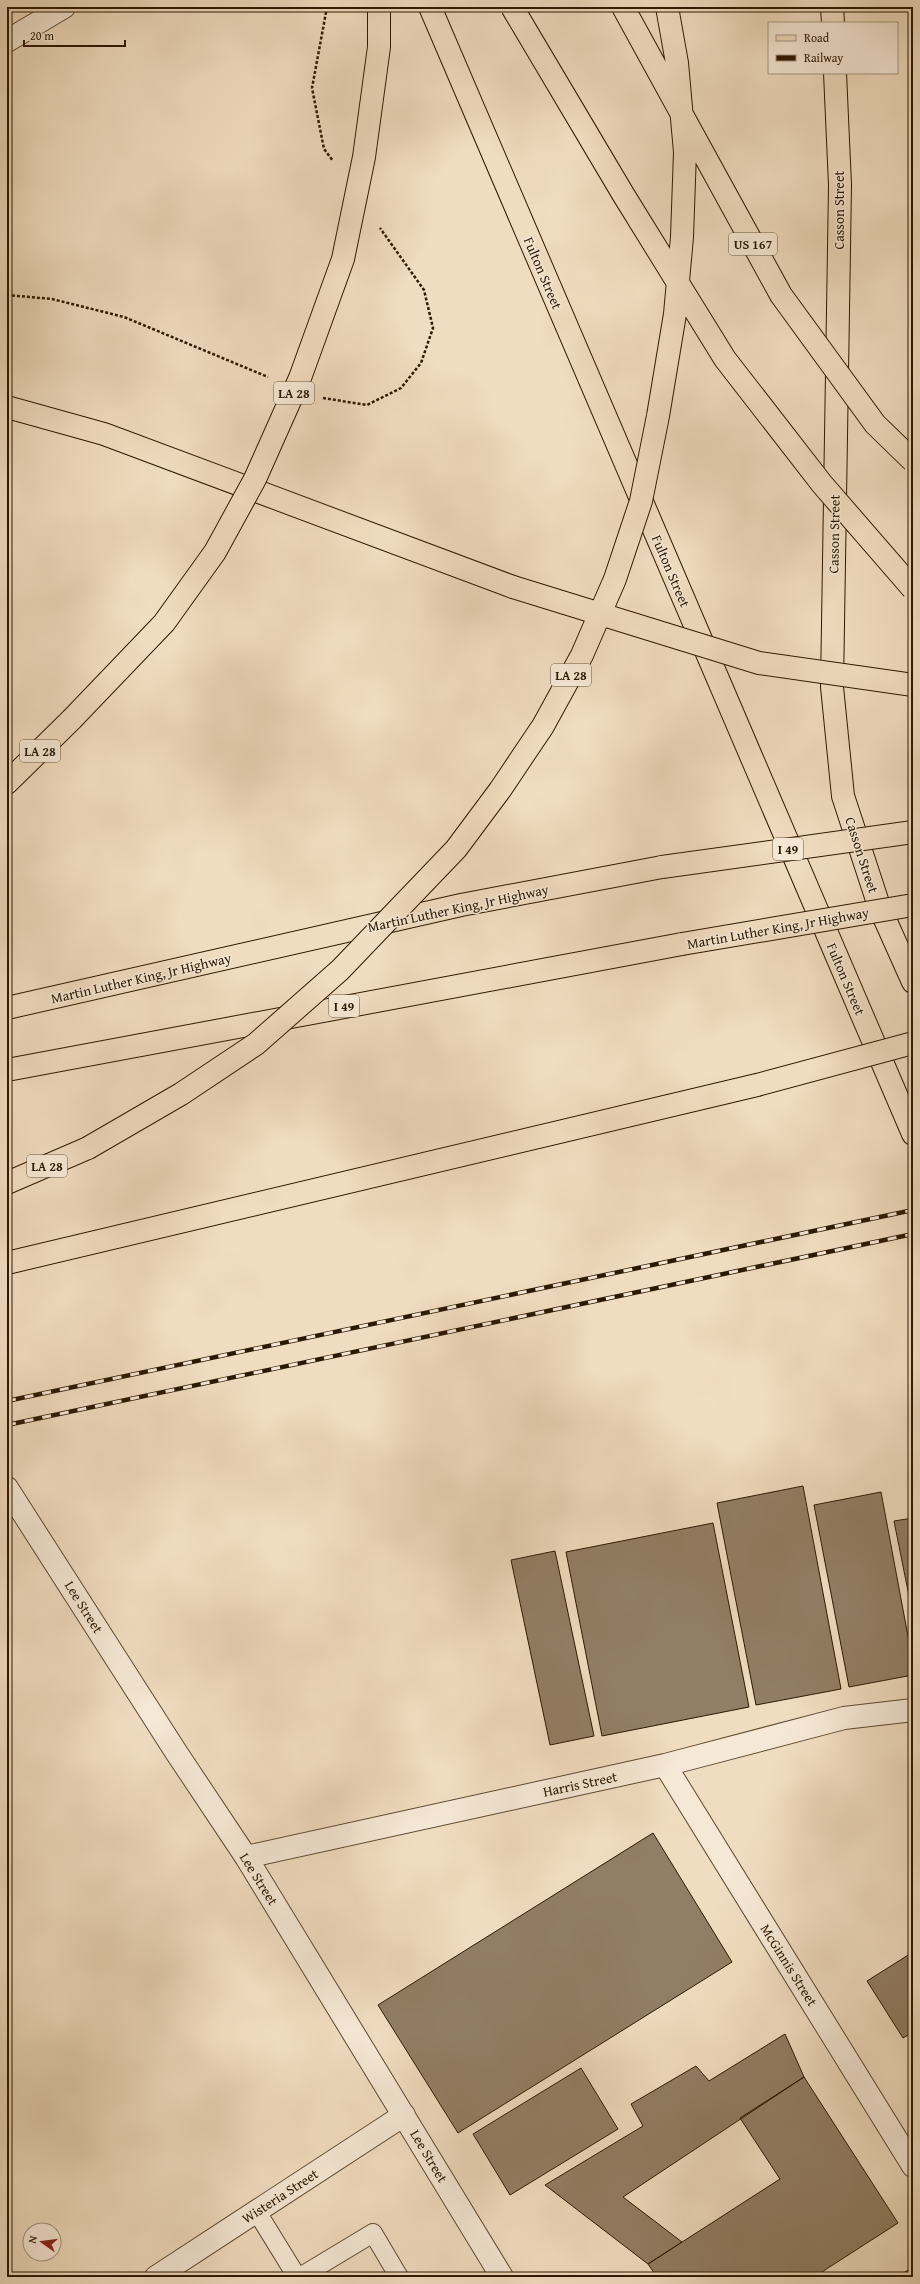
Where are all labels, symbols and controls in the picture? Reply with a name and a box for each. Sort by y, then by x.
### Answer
scale bar [24,22,125,48]
legend [768,22,898,74]
text: 20 m [30,27,54,44]
text: Road [804,29,830,46]
text: Railway [804,49,843,66]
street label: Casson Street [829,171,849,249]
road number: US 167 [729,233,777,255]
street label: Fulton Street [519,234,567,312]
road number: LA 28 [274,382,314,404]
street label: Casson Street [823,494,845,574]
street label: Fulton Street [647,532,695,610]
road number: LA 28 [551,664,591,686]
road number: LA 28 [20,740,60,762]
street label: Casson Street [840,814,884,896]
road number: I 49 [773,838,803,860]
street label: Martin Luther King, Jr Highway [366,879,550,937]
street label: Martin Luther King, Jr Highway [685,902,871,954]
street label: Fulton Street [822,940,870,1018]
street label: Martin Luther King, Jr Highway [49,948,233,1008]
road number: I 49 [329,995,359,1017]
road number: LA 28 [27,1155,67,1177]
street label: Lee Street [60,1577,108,1637]
street label: Harris Street [541,1766,619,1802]
street label: Lee Street [235,1849,283,1909]
street label: McGinnis Street [756,1920,822,2010]
street label: Lee Street [405,2126,453,2186]
street label: Wisteria Street [238,2164,322,2228]
north arrow [22,2222,62,2262]
text: N [24,2233,41,2245]

